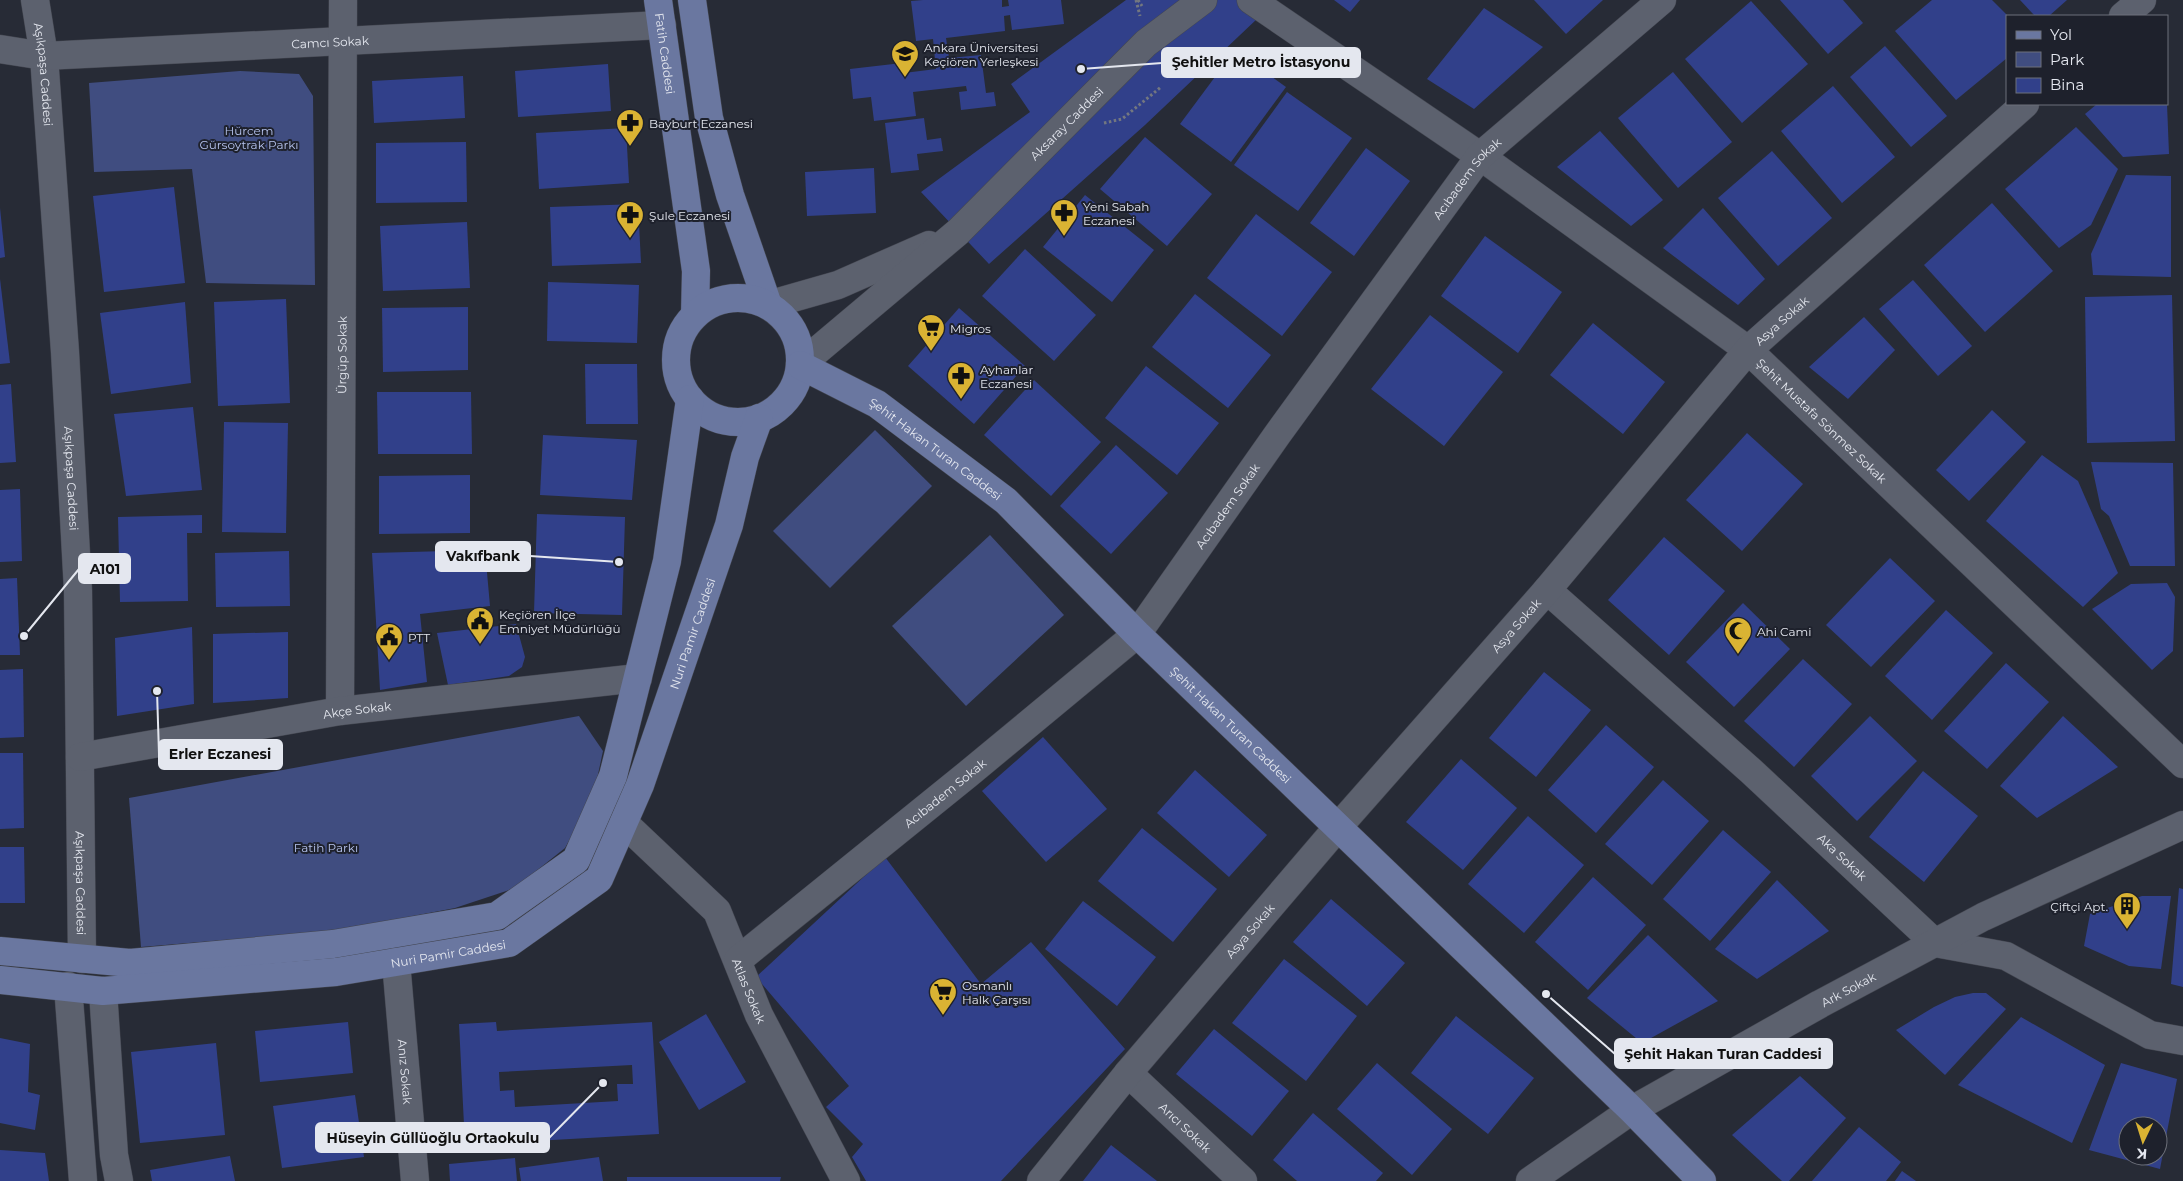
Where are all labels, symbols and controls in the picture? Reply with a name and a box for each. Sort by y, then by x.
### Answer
street label: Fatih Caddesi [652,12,679,95]
legend [2006,15,2168,105]
street label: Aşıkpaşa Caddesi [31,21,56,127]
text: Yol [2050,25,2072,44]
street label: Camcı Sokak [291,32,370,51]
school or university icon: Ankara Üniversitesi Keçiören Yerleşkesi [890,39,920,78]
place label: Ankara Üniversitesi Keçiören Yerleşkesi [924,40,1039,69]
callout: Şehitler Metro İstasyonu [1162,48,1360,77]
text: Park [2050,50,2084,69]
text: Şehitler Metro İstasyonu [1172,53,1350,71]
text: Bina [2050,75,2084,94]
street label: Aksaray Caddesi [1027,83,1106,163]
pharmacy icon: Bayburt Eczanesi [615,108,645,147]
place label: Bayburt Eczanesi [649,116,753,131]
park label: Hürcem Gürsoytrak Parkı [199,123,299,152]
street label: Acıbadem Sokak [1429,133,1505,222]
pharmacy icon: Yeni Sabah Eczanesi [1049,198,1079,237]
place label: Yeni Sabah Eczanesi [1083,199,1149,228]
pharmacy icon: Şule Eczanesi [615,200,645,239]
place label: Şule Eczanesi [649,208,730,223]
street label: Asya Sokak [1751,292,1812,348]
supermarket icon: Migros [916,313,946,352]
street label: Ürgüp Sokak [334,315,349,394]
place label: Migros [950,321,991,336]
street label: Şehit Mustafa Sönmez Sokak [1754,355,1891,486]
pharmacy icon: Ayhanlar Eczanesi [946,361,976,400]
place label: Ayhanlar Eczanesi [980,362,1033,391]
street label: Şehit Hakan Turan Caddesi [867,394,1005,503]
street label: Aşıkpaşa Caddesi [62,426,82,531]
street label: Acıbadem Sokak [1192,459,1263,552]
callout: Vakıfbank [436,542,530,571]
text: Vakıfbank [445,547,521,565]
callout: A101 [79,554,130,583]
text: A101 [89,560,120,578]
street label: Nuri Pamir Caddesi [666,576,718,691]
street label: Asya Sokak [1488,595,1544,656]
public building icon: Keçiören İlçe Emniyet Müdürlüğü [465,606,495,645]
place label: Keçiören İlçe Emniyet Müdürlüğü [499,607,621,636]
mosque icon: Ahi Cami [1723,616,1753,655]
public building icon: PTT [374,622,404,661]
place label: Ahi Cami [1757,624,1812,639]
place label: PTT [408,630,430,645]
street label: Şehit Hakan Turan Caddesi [1168,663,1295,786]
street label: Akçe Sokak [321,698,393,721]
callout: Erler Eczanesi [159,740,282,769]
text: Erler Eczanesi [169,745,271,763]
street label: Acıbadem Sokak [901,754,989,830]
street label: Aka Sokak [1815,830,1871,884]
street label: Aşıkpaşa Caddesi [73,831,89,935]
park label: Fatih Parkı [294,840,358,855]
building icon: Çiftçi Apt. [2112,891,2142,930]
street label: Asya Sokak [1222,899,1278,961]
place label: Çiftçi Apt. [2050,899,2108,914]
street label: Nuri Pamir Caddesi [389,936,507,970]
street label: Atlas Sokak [729,956,770,1027]
street label: Ark Sokak [1818,968,1879,1010]
supermarket icon: Osmanlı Halk Çarşısı [928,977,958,1016]
place label: Osmanlı Halk Çarşısı [962,978,1031,1007]
street label: Anız Sokak [395,1038,416,1106]
callout: Şehit Hakan Turan Caddesi [1615,1039,1832,1068]
text: Şehit Hakan Turan Caddesi [1624,1045,1822,1063]
street label: Arıcı Sokak [1156,1099,1215,1156]
north arrow [2118,1116,2168,1166]
callout: Hüseyin Güllüoğlu Ortaokulu [316,1123,549,1152]
text: Hüseyin Güllüoğlu Ortaokulu [327,1129,539,1147]
text: K [2136,1145,2148,1163]

